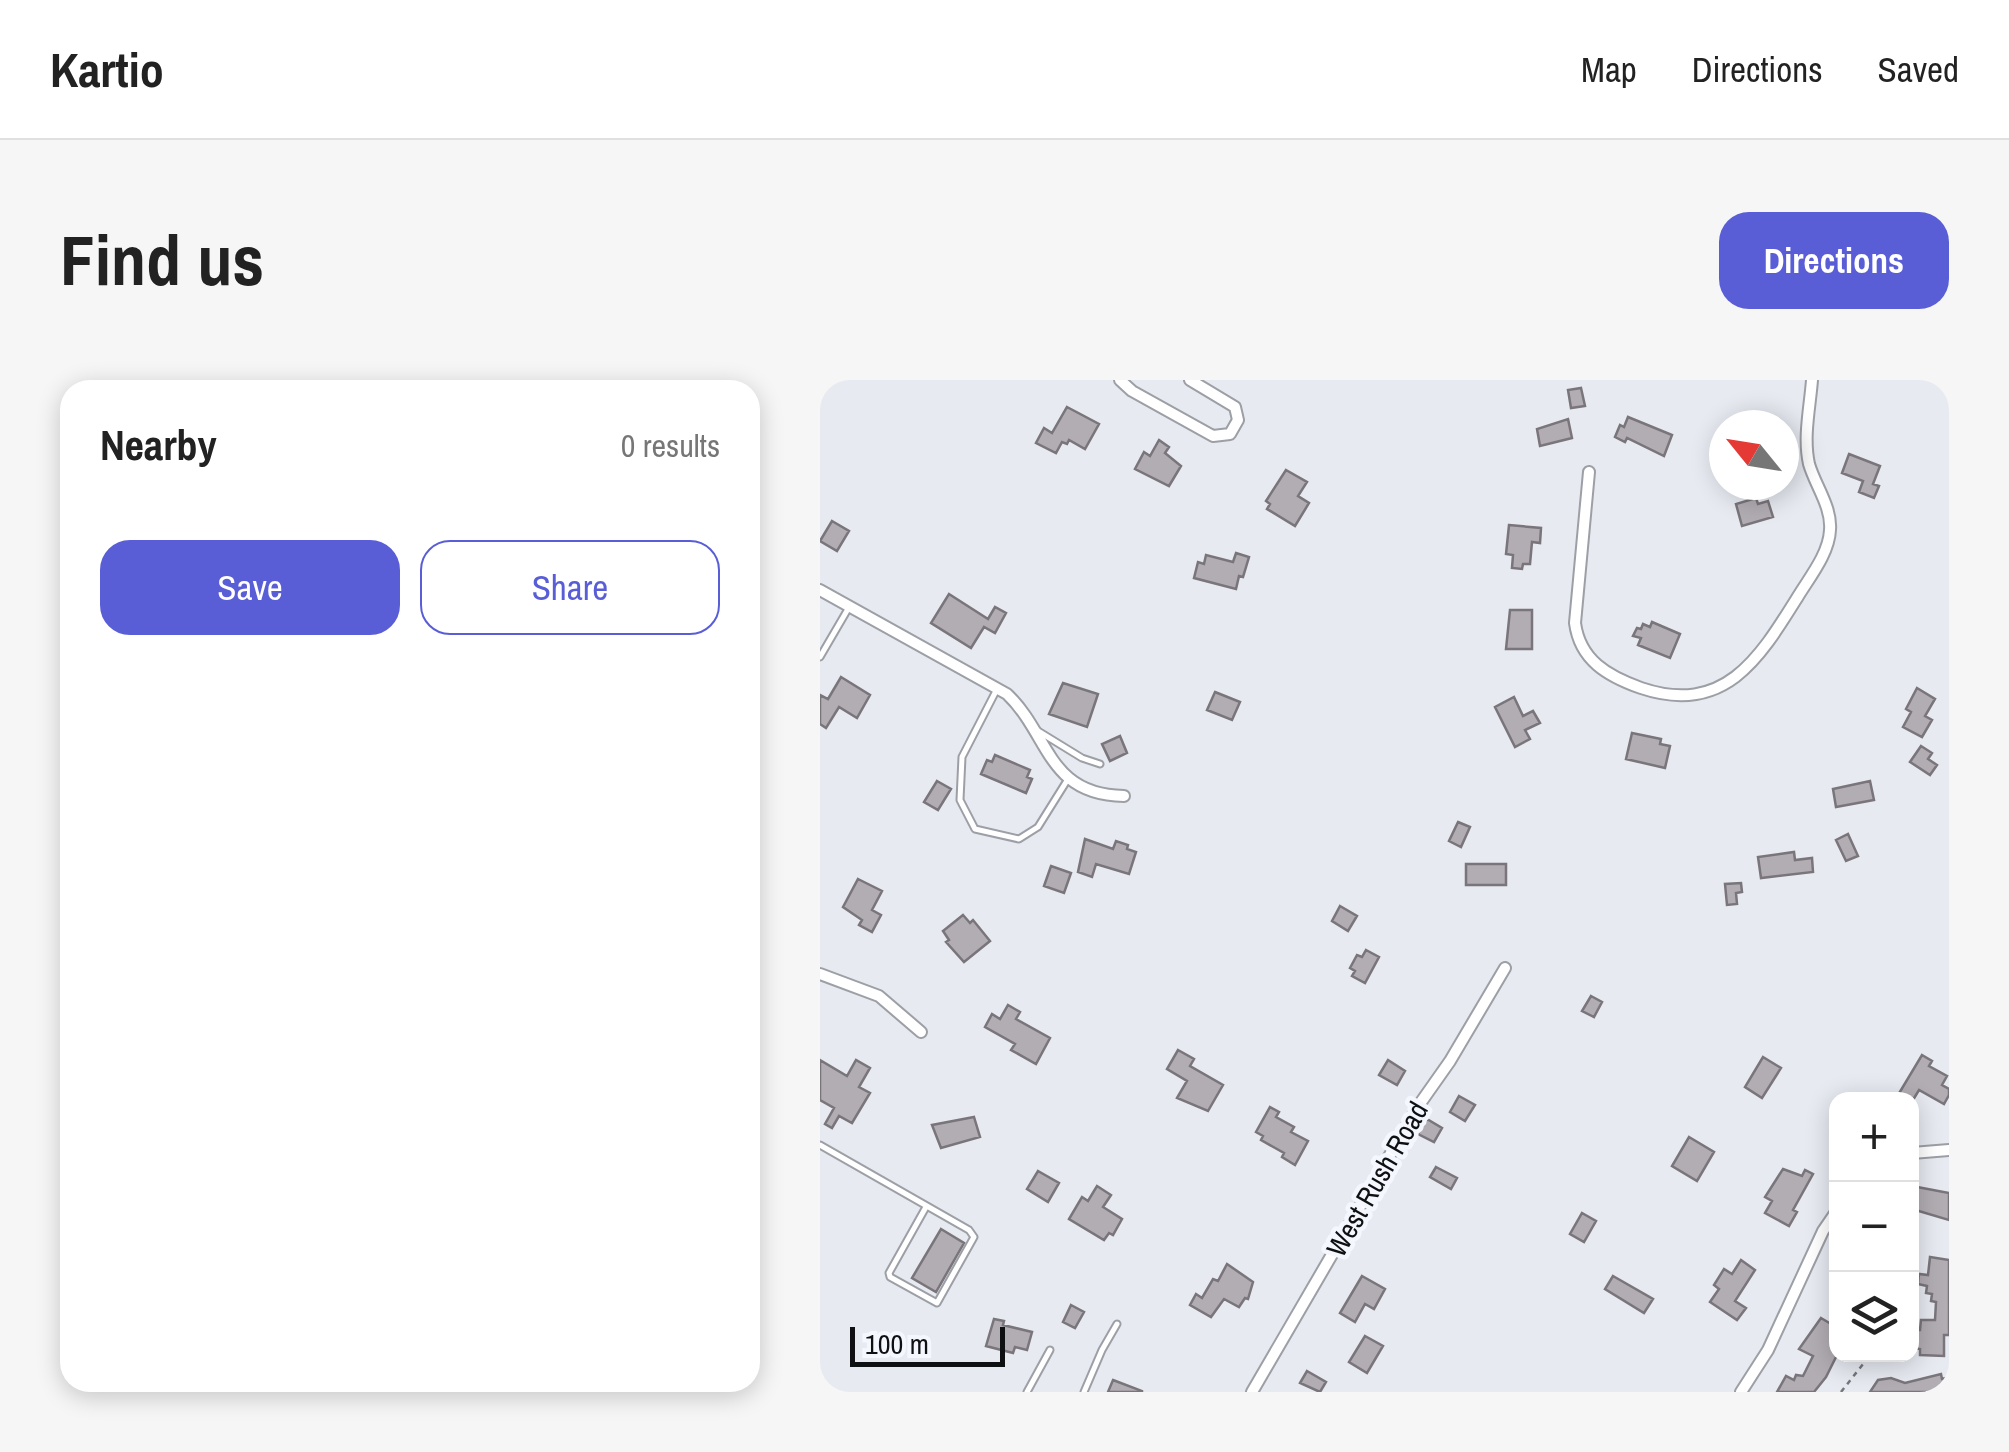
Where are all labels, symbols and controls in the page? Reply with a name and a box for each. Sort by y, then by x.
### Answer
text: Kartio [50,37,164,102]
text: Map [1581,46,1637,93]
text: Directions [1692,46,1823,93]
text: Saved [1878,46,1959,93]
button: Directions [1719,212,1949,309]
text: Find us [60,213,264,307]
north arrow [1709,410,1799,500]
text: Nearby [100,417,217,473]
text: 0 results [621,424,720,467]
button: Save [100,540,400,635]
button: Share [420,540,720,635]
map controls [1829,1092,1919,1362]
button: + [1829,1092,1919,1182]
street label: West Rush Road [1317,1095,1437,1263]
button: − [1829,1182,1919,1272]
button: layers [1829,1272,1919,1362]
scale bar [850,1322,1005,1366]
text: 100 m [865,1325,929,1363]

